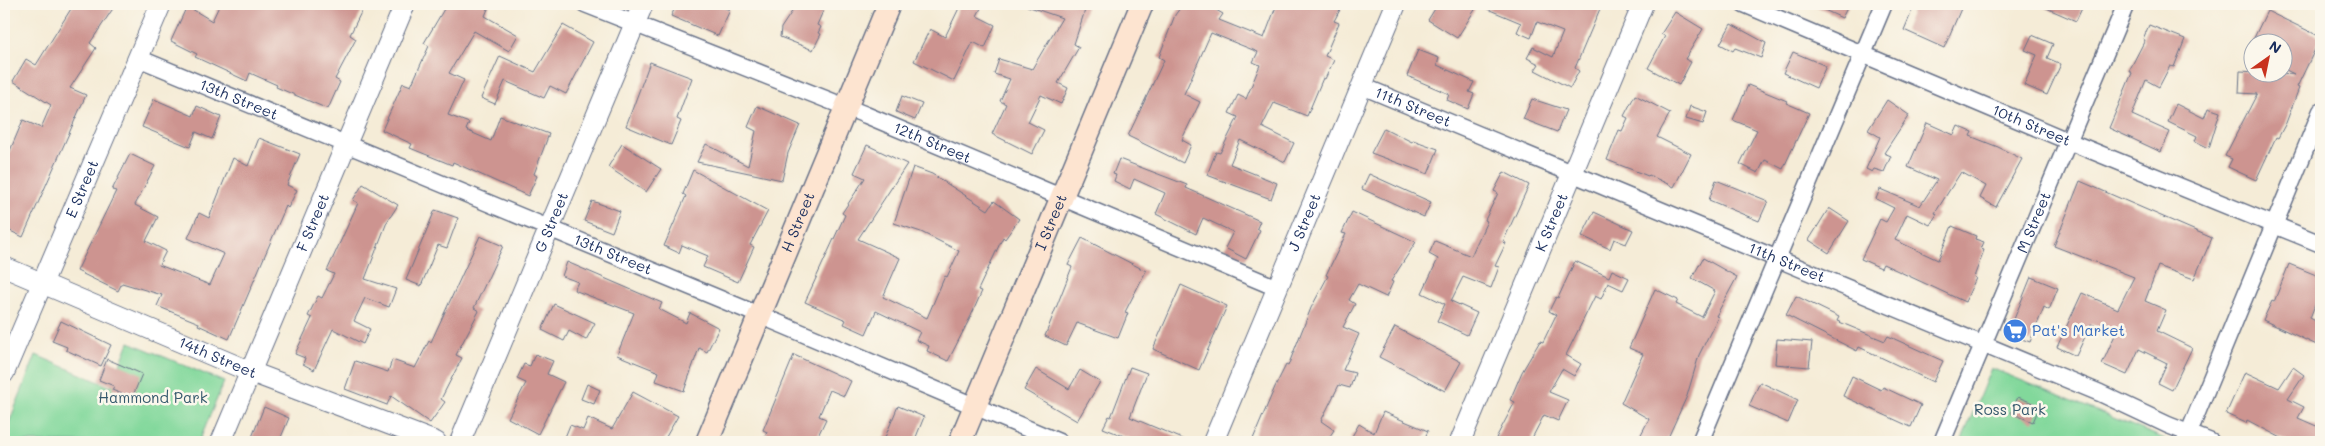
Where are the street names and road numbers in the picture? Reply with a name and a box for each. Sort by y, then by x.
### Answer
street label: 13th Street [197,74,281,124]
street label: 11th Street [1372,81,1454,131]
street label: 10th Street [1989,99,2074,150]
street label: 12th Street [891,117,975,167]
street label: E Street [60,156,103,221]
street label: G Street [529,189,572,255]
street label: H Street [776,189,819,255]
street label: M Street [2012,189,2055,256]
street label: F Street [291,190,333,254]
street label: J Street [1283,190,1325,254]
street label: K Street [1530,190,1572,254]
street label: I Street [1030,191,1071,253]
street label: 13th Street [571,229,656,279]
street label: 11th Street [1746,237,1828,287]
street label: 14th Street [176,331,260,382]

